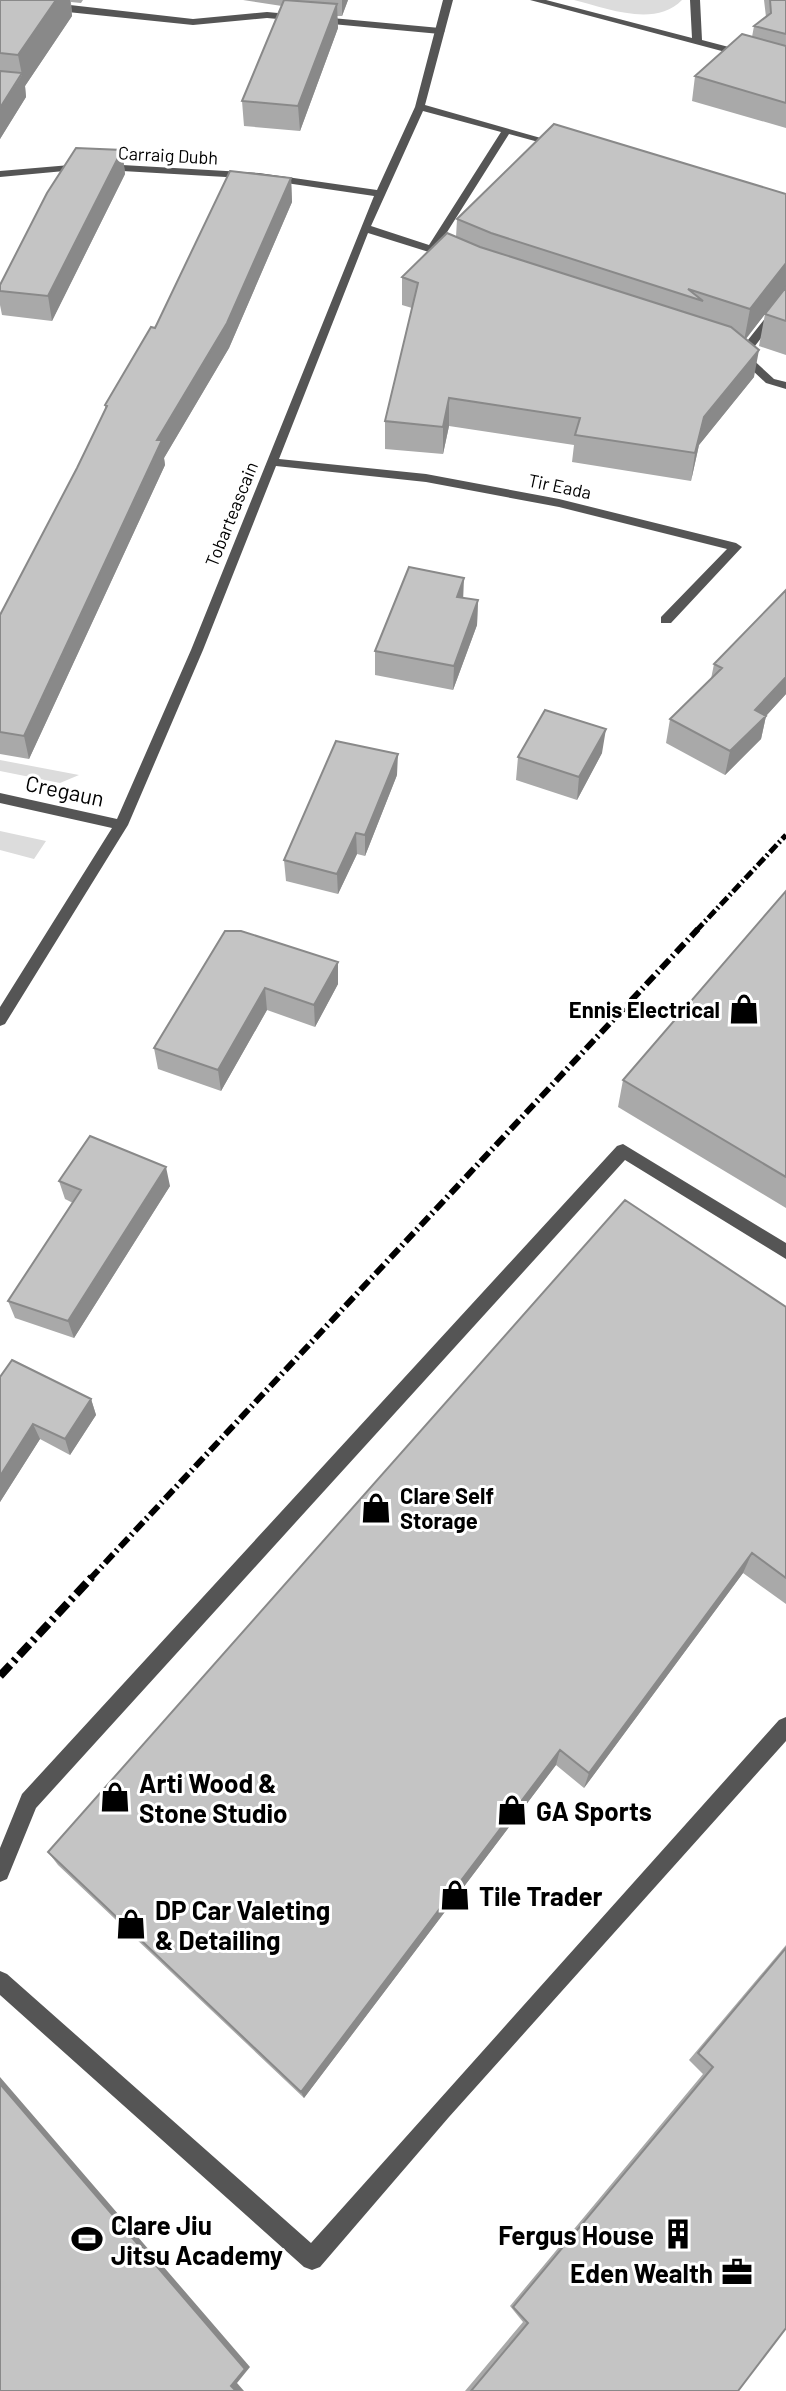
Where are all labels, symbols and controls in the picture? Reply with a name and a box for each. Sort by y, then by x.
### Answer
street label: Carraig Dubh [117,141,219,169]
street label: Tobarteascain [200,458,262,570]
street label: Tir Eada [526,469,594,503]
street label: Cregaun [23,769,107,811]
shop icon: Ennis Electrical [727,992,761,1026]
place label: Ennis Electrical [569,996,720,1022]
place label: Clare Self Storage [400,1482,494,1533]
shop icon: Clare Self Storage [359,1491,393,1525]
place label: Arti Wood & Stone Studio [139,1767,288,1828]
shop icon: Arti Wood & Stone Studio [98,1780,132,1814]
shop icon: GA Sports [495,1793,529,1827]
place label: GA Sports [536,1795,652,1826]
shop icon: Tile Trader [438,1878,472,1912]
place label: Tile Trader [479,1880,603,1911]
place label: DP Car Valeting & Detailing [155,1894,330,1955]
shop icon: DP Car Valeting & Detailing [114,1907,148,1941]
place label: Clare Jiu Jitsu Academy [111,2209,283,2270]
building icon: Fergus House [661,2217,695,2251]
place label: Fergus House [498,2219,654,2250]
sports icon: Clare Jiu Jitsu Academy [70,2222,104,2256]
office icon: Eden Wealth [720,2255,754,2289]
place label: Eden Wealth [570,2257,713,2288]

